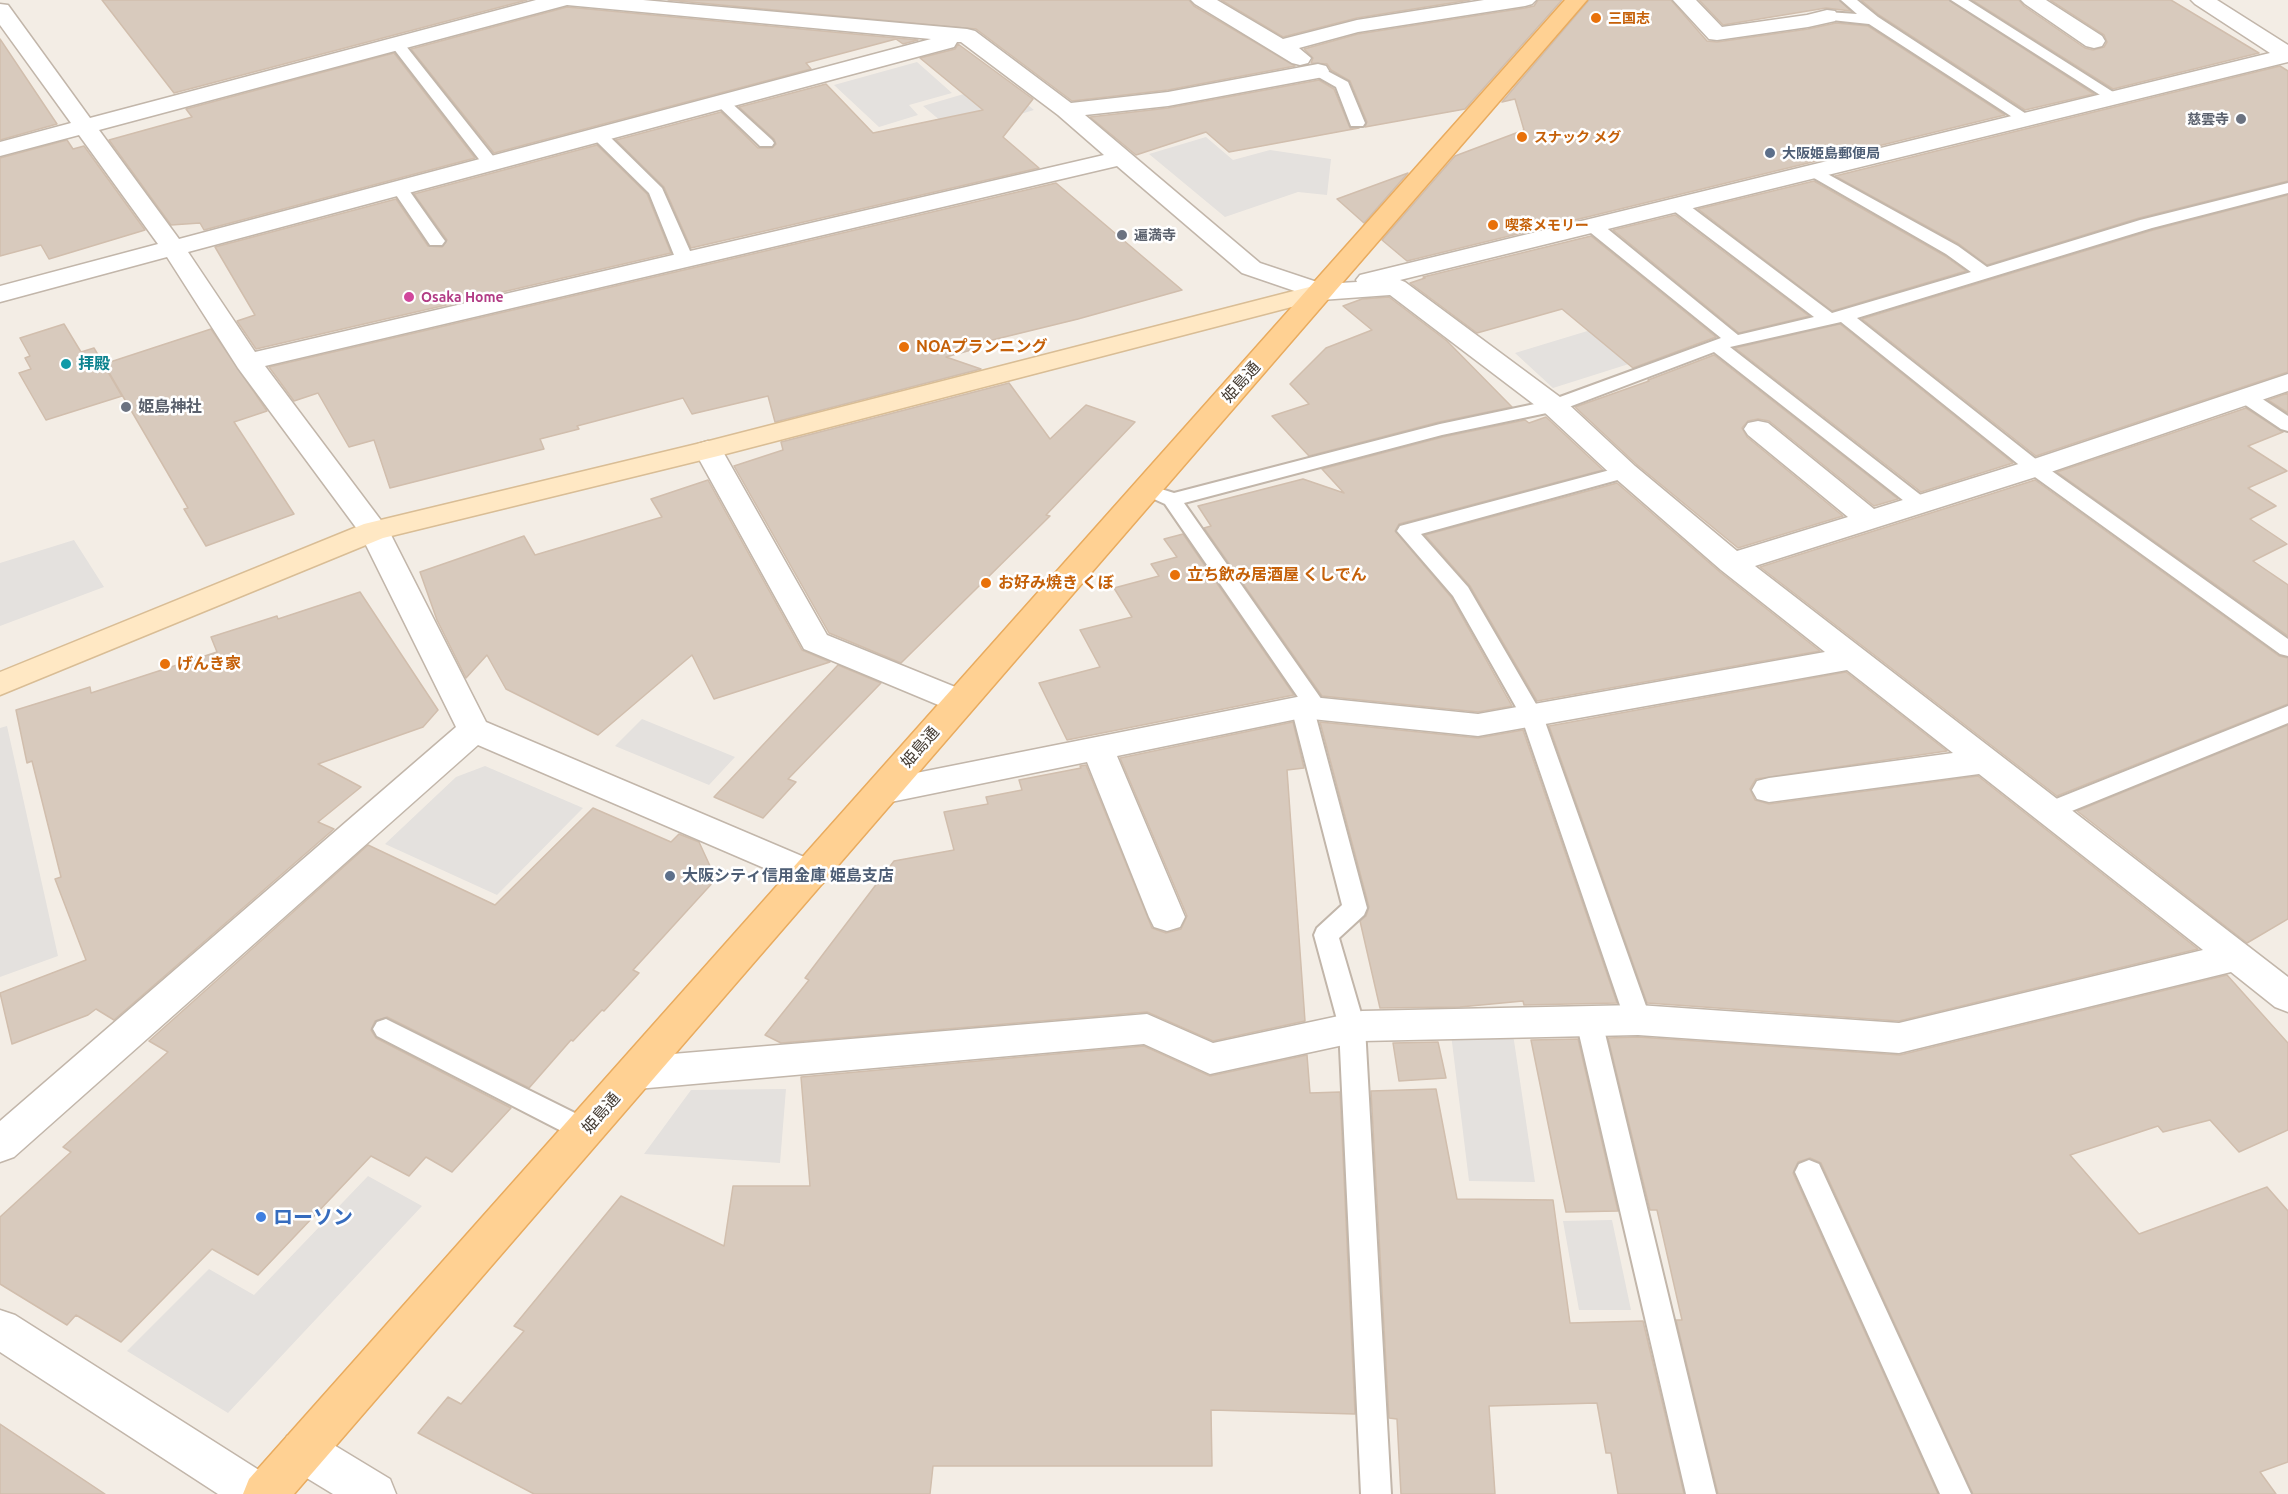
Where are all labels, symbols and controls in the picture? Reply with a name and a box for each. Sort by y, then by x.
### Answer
place label: 三国志 [1608,10,1650,26]
marker: 三国志 [1589,11,1603,25]
place label: 慈雲寺 [2187,111,2229,127]
marker: 慈雲寺 [2234,112,2248,126]
place label: スナック メグ [1534,129,1621,145]
marker: スナック メグ [1515,130,1529,144]
place label: 大阪姫島郵便局 [1782,145,1880,161]
marker: 大阪姫島郵便局 [1763,146,1777,160]
place label: 喫茶メモリー [1505,217,1589,233]
marker: 喫茶メモリー [1486,218,1500,232]
place label: 遍満寺 [1134,227,1176,243]
marker: 遍満寺 [1115,228,1129,242]
place label: Osaka Home [421,289,504,305]
marker: Osaka Home [402,290,416,304]
place label: NOAプランニング [916,337,1047,357]
marker: NOAプランニング [897,340,911,354]
place label: 拝殿 [78,354,110,374]
marker: 拝殿 [59,357,73,371]
street label: 姫島通 [1218,358,1264,406]
place label: 姫島神社 [138,397,202,417]
marker: 姫島神社 [119,400,133,414]
place label: 立ち飲み居酒屋 くしでん [1187,565,1367,585]
marker: 立ち飲み居酒屋 くしでん [1168,568,1182,582]
place label: お好み焼き くぼ [998,573,1114,593]
marker: お好み焼き くぼ [979,576,993,590]
place label: げんき家 [177,654,241,674]
marker: げんき家 [158,657,172,671]
street label: 姫島通 [897,723,943,771]
place label: 大阪シティ信用金庫 姫島支店 [682,866,894,886]
marker: 大阪シティ信用金庫 姫島支店 [663,869,677,883]
street label: 姫島通 [578,1089,624,1137]
place label: ローソン [273,1205,353,1229]
marker: ローソン [254,1210,268,1224]

